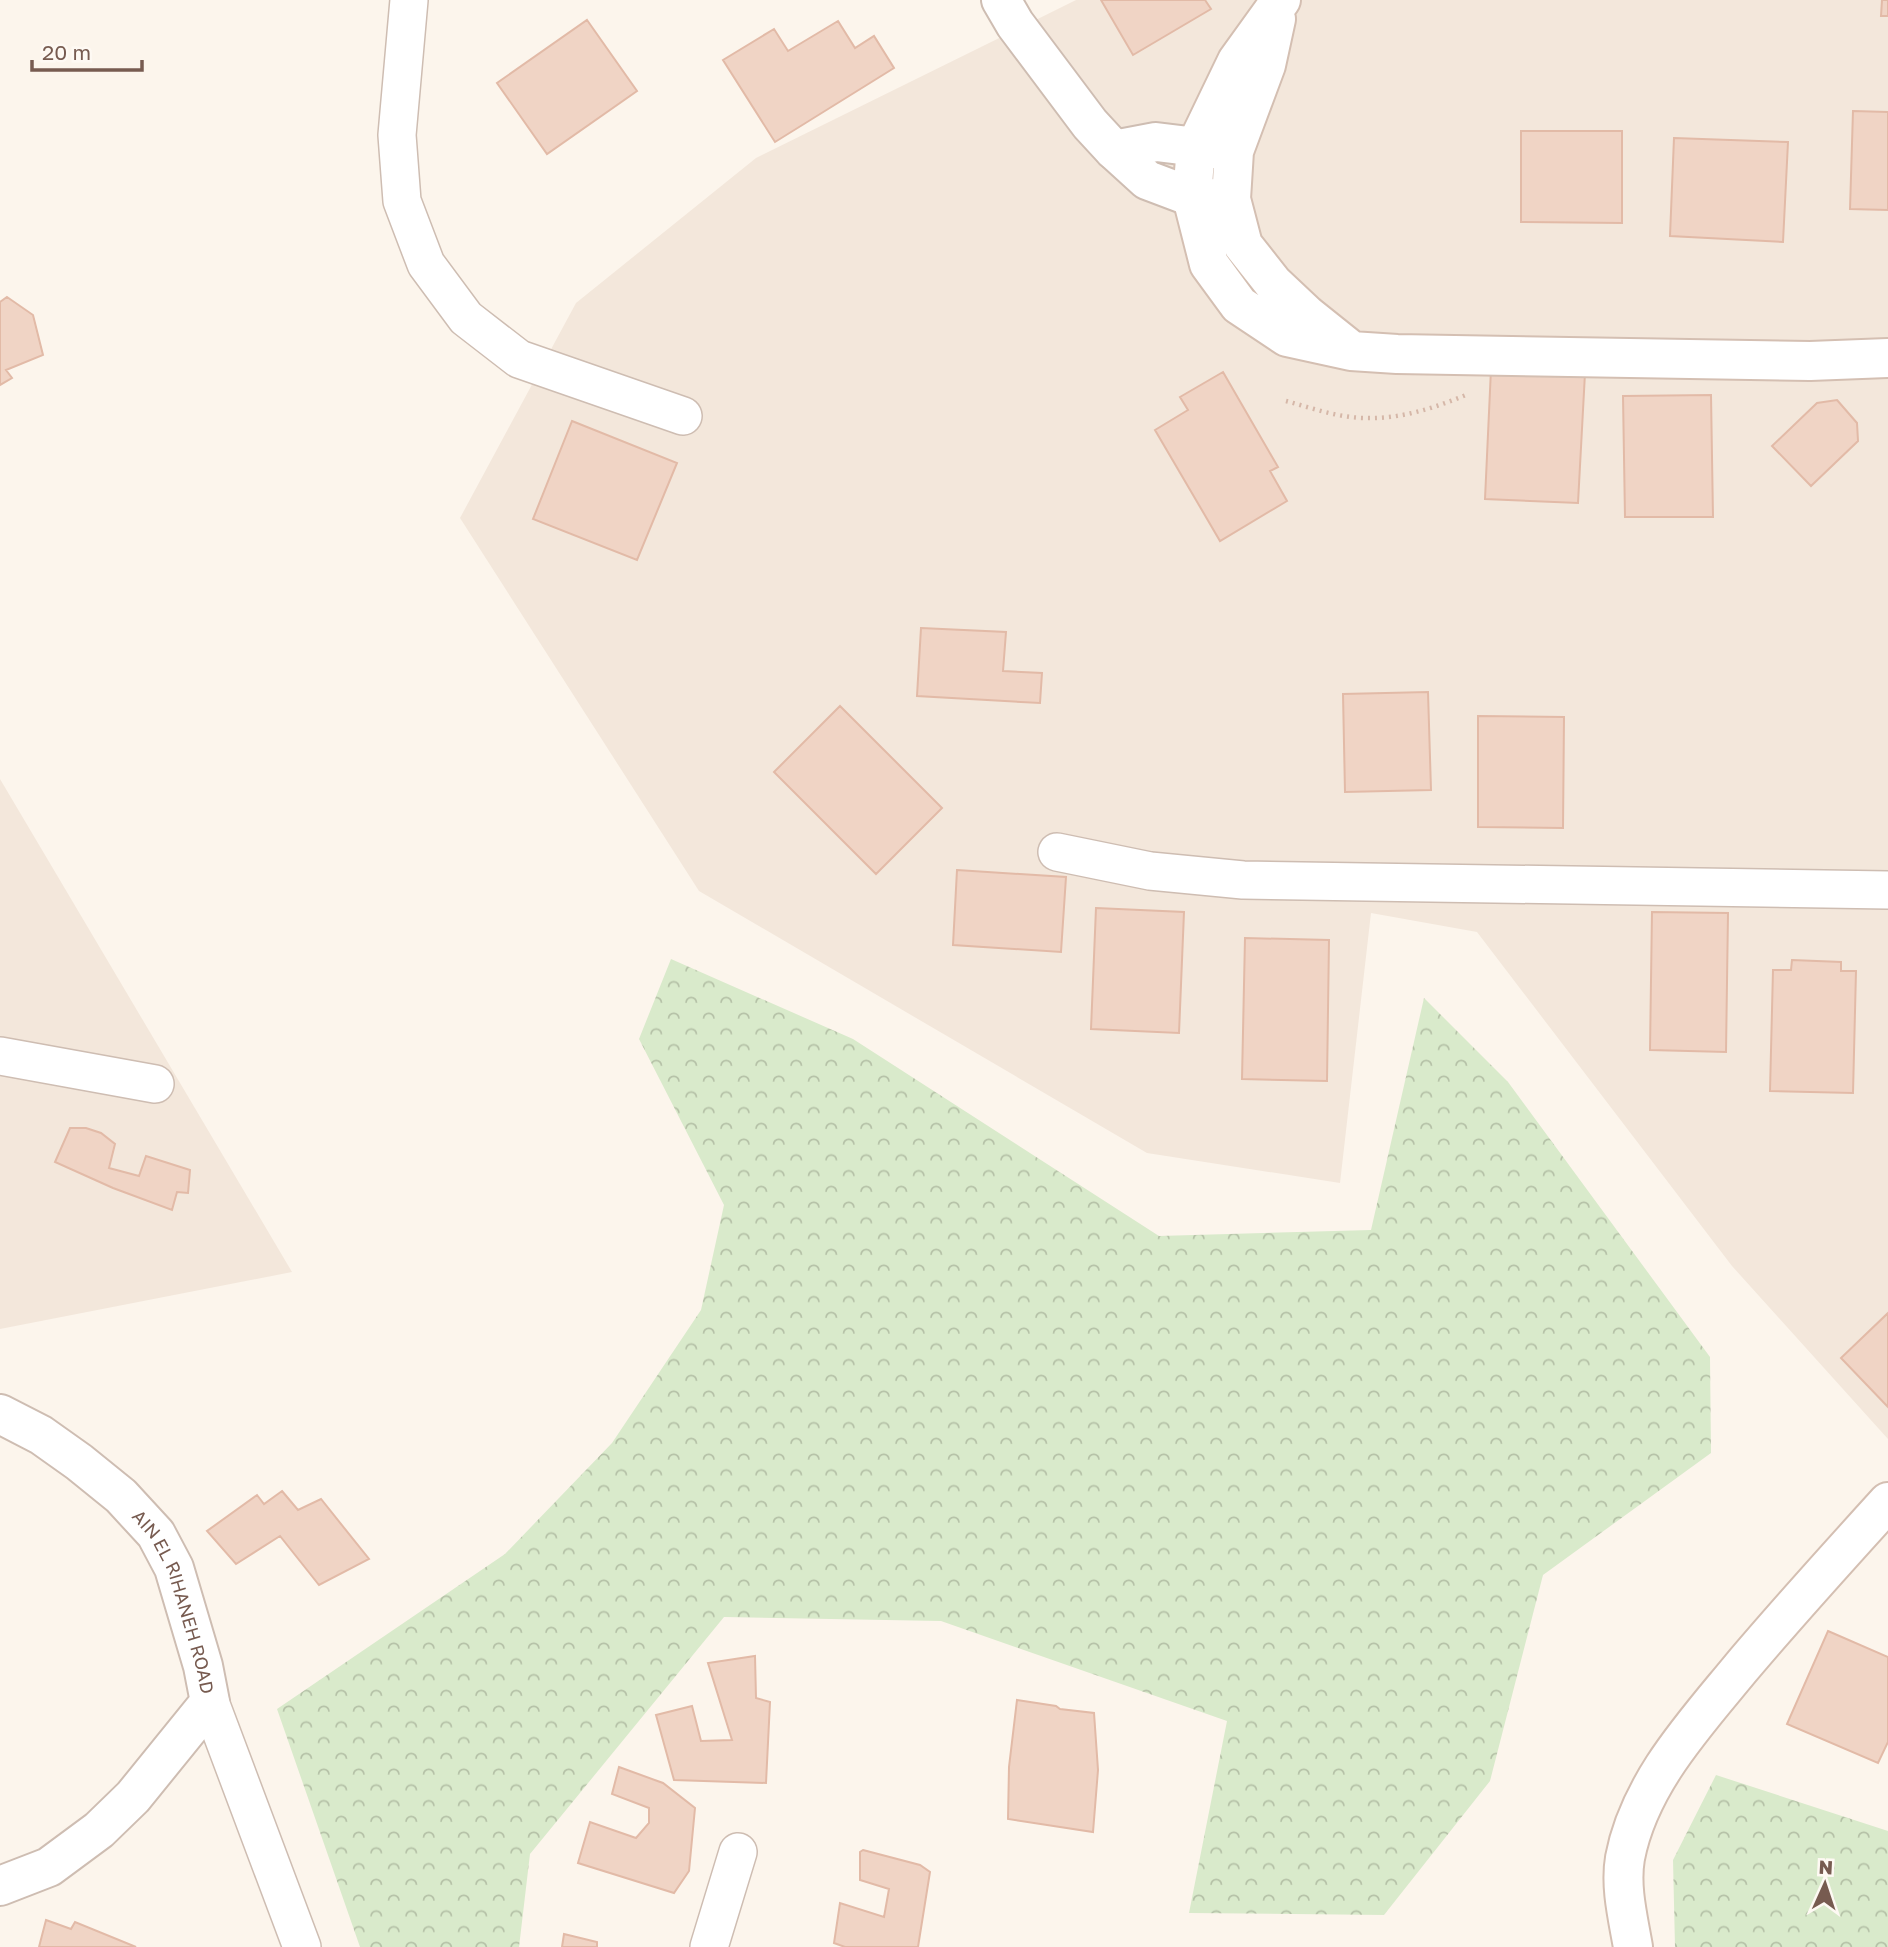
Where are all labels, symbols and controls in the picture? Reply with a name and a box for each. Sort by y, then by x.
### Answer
scale bar [32,28,142,72]
text: 20 m [42,39,91,65]
street label: AIN EL RIHANEH ROAD [128,1505,219,1696]
north arrow [1790,1849,1860,1919]
text: N [1818,1855,1834,1878]

